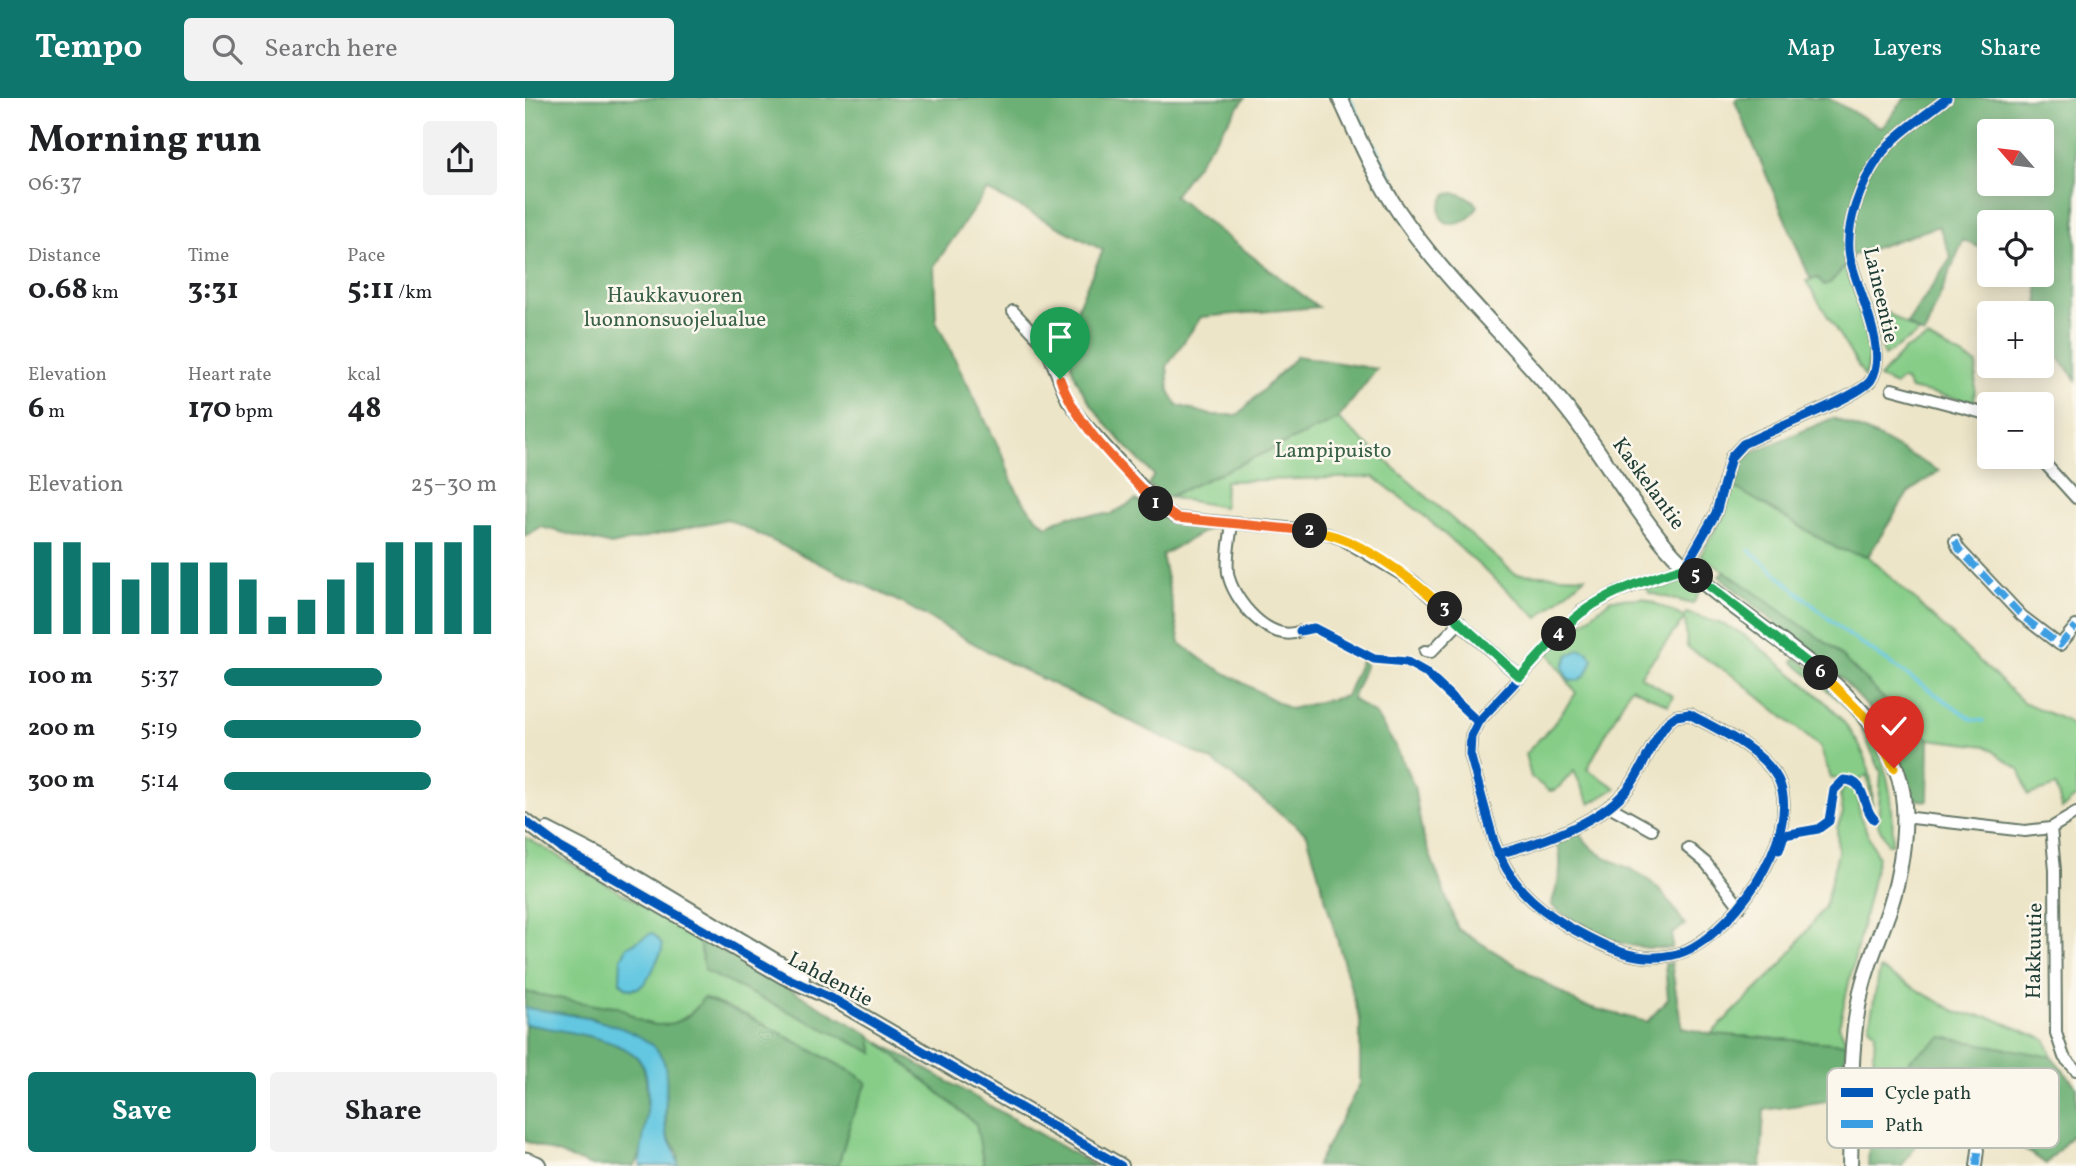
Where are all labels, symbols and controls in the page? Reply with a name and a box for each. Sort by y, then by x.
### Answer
search box [184,18,674,81]
text: Tempo [35,26,142,72]
icon: search [208,30,246,68]
text: Search here [264,31,398,67]
text: Map [1787,32,1835,66]
text: Layers [1873,32,1942,66]
text: Share [1980,32,2041,66]
text: Morning run [28,115,262,168]
north arrow [1977,119,2055,196]
map controls [1977,119,2054,469]
button: share [423,121,497,195]
text: 06:37 [28,168,82,200]
button: locate [1977,210,2054,287]
text: Distance [28,243,101,269]
text: Time [188,243,229,269]
text: Pace [347,243,385,269]
street label: Laineentie [1855,244,1905,346]
text: 0.68 [28,269,88,311]
text: 3:31 [188,269,239,311]
text: 5:11 [347,269,394,311]
text: km [88,280,119,306]
text: /km [394,280,432,306]
park label: Haukkavuoren luonnonsuojelualue [584,282,766,335]
button: + [1977,301,2054,378]
pin [1030,307,1090,379]
icon: arrive [1041,318,1079,356]
text: Elevation [28,362,107,388]
text: Heart rate [188,362,272,388]
text: kcal [347,362,381,388]
text: 6 [28,388,44,430]
text: 170 [188,388,232,430]
text: 48 [347,388,382,430]
button: − [1977,392,2054,469]
text: m [44,399,65,425]
text: bpm [232,399,273,425]
street label: Kaskelantie [1605,432,1691,536]
park label: Lampipuisto [1275,437,1391,466]
text: Elevation [28,469,124,501]
text: 25–30 m [410,469,497,501]
pin: 1 [1139,486,1173,522]
text: 1 [1152,490,1159,516]
pin: 2 [1293,514,1327,548]
text: 2 [1305,517,1314,543]
pin: 5 [1679,559,1713,594]
text: 5 [1691,562,1700,588]
pin: 3 [1427,592,1462,626]
text: 3 [1440,595,1449,621]
pin: 4 [1541,616,1577,652]
text: 4 [1553,620,1564,646]
pin: 6 [1803,656,1839,690]
text: 6 [1815,659,1826,685]
text: 100 m [28,661,93,693]
text: 5:37 [140,661,179,693]
pin [1864,696,1924,768]
icon: check [1875,707,1913,745]
text: 200 m [28,713,95,745]
text: 5:19 [140,713,177,745]
text: 300 m [28,765,95,797]
text: 5:14 [140,765,179,797]
street label: Hakkuutie [2020,902,2050,999]
street label: Lahdentie [782,945,878,1015]
legend [1827,1068,2059,1148]
button: Save [28,1072,256,1152]
button: Share [270,1072,497,1152]
text: Cycle path [1885,1081,1971,1107]
text: Path [1885,1113,1923,1139]

